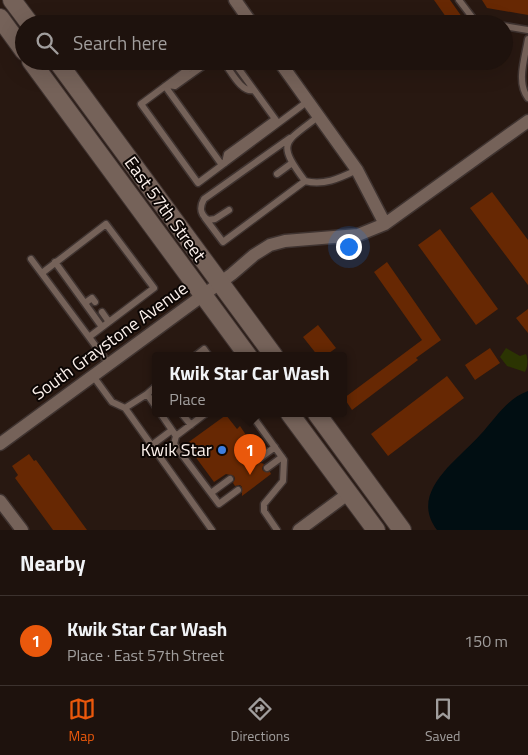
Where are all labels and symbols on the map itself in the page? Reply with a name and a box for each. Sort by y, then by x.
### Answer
street label: East 57th Street [118,151,213,267]
your location [336,234,362,260]
street label: South Graystone Avenue [26,275,193,406]
pin: 1 [234,434,266,475]
place label: Kwik Star [141,436,212,463]
marker: Kwik Star [216,444,228,456]

